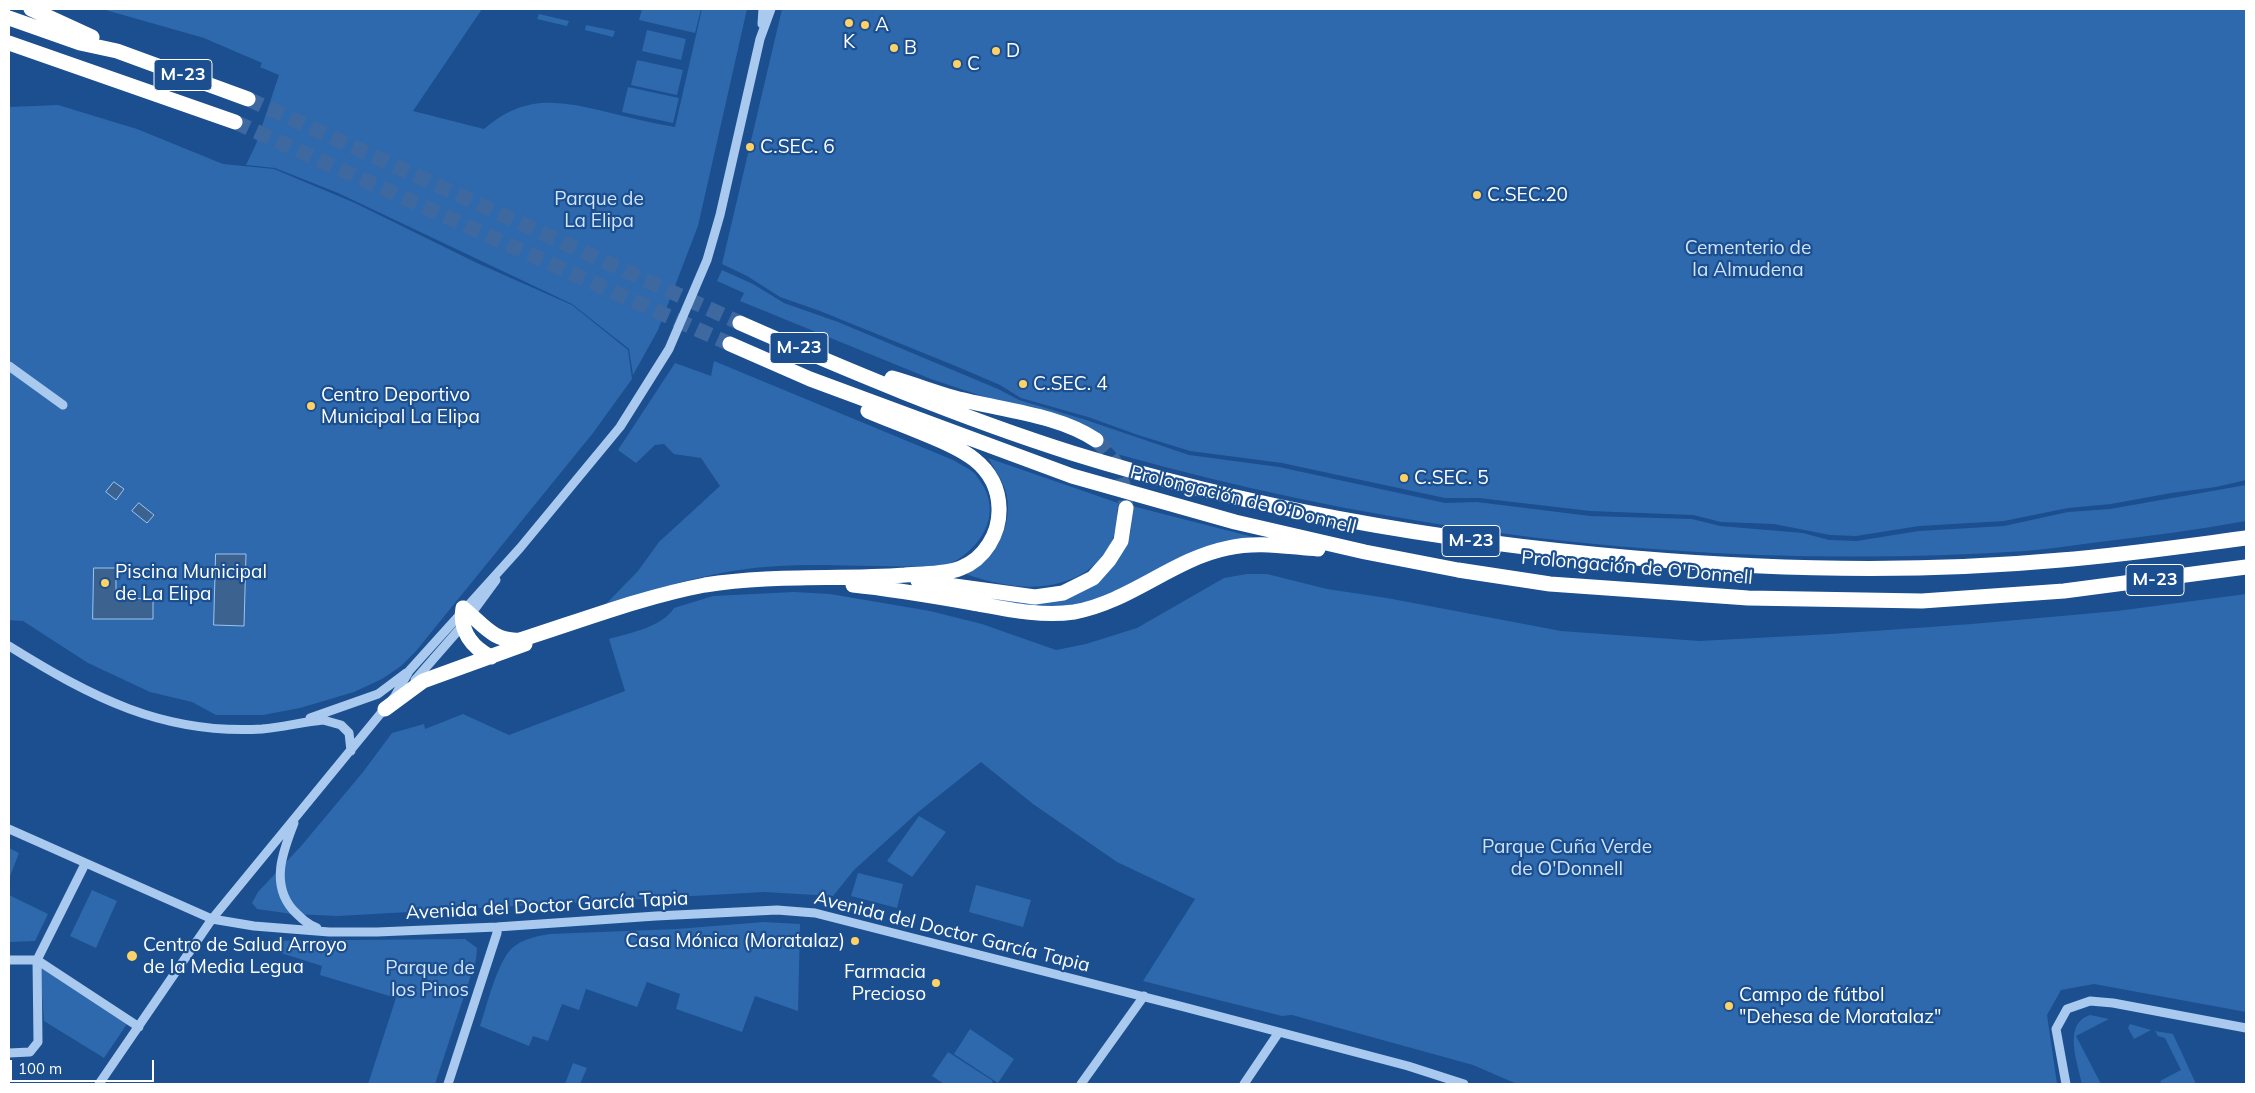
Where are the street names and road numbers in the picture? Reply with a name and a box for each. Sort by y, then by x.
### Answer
road number: M-23 [154,60,212,90]
road number: M-23 [770,332,828,363]
street label: Prolongación de O'Donnell [1128,461,1358,539]
road number: M-23 [1442,526,1500,556]
street label: Prolongación de O'Donnell [1520,547,1754,589]
road number: M-23 [2126,564,2184,596]
street label: Avenida del Doctor García Tapia [405,887,689,925]
street label: Avenida del Doctor García Tapia [812,887,1092,977]

